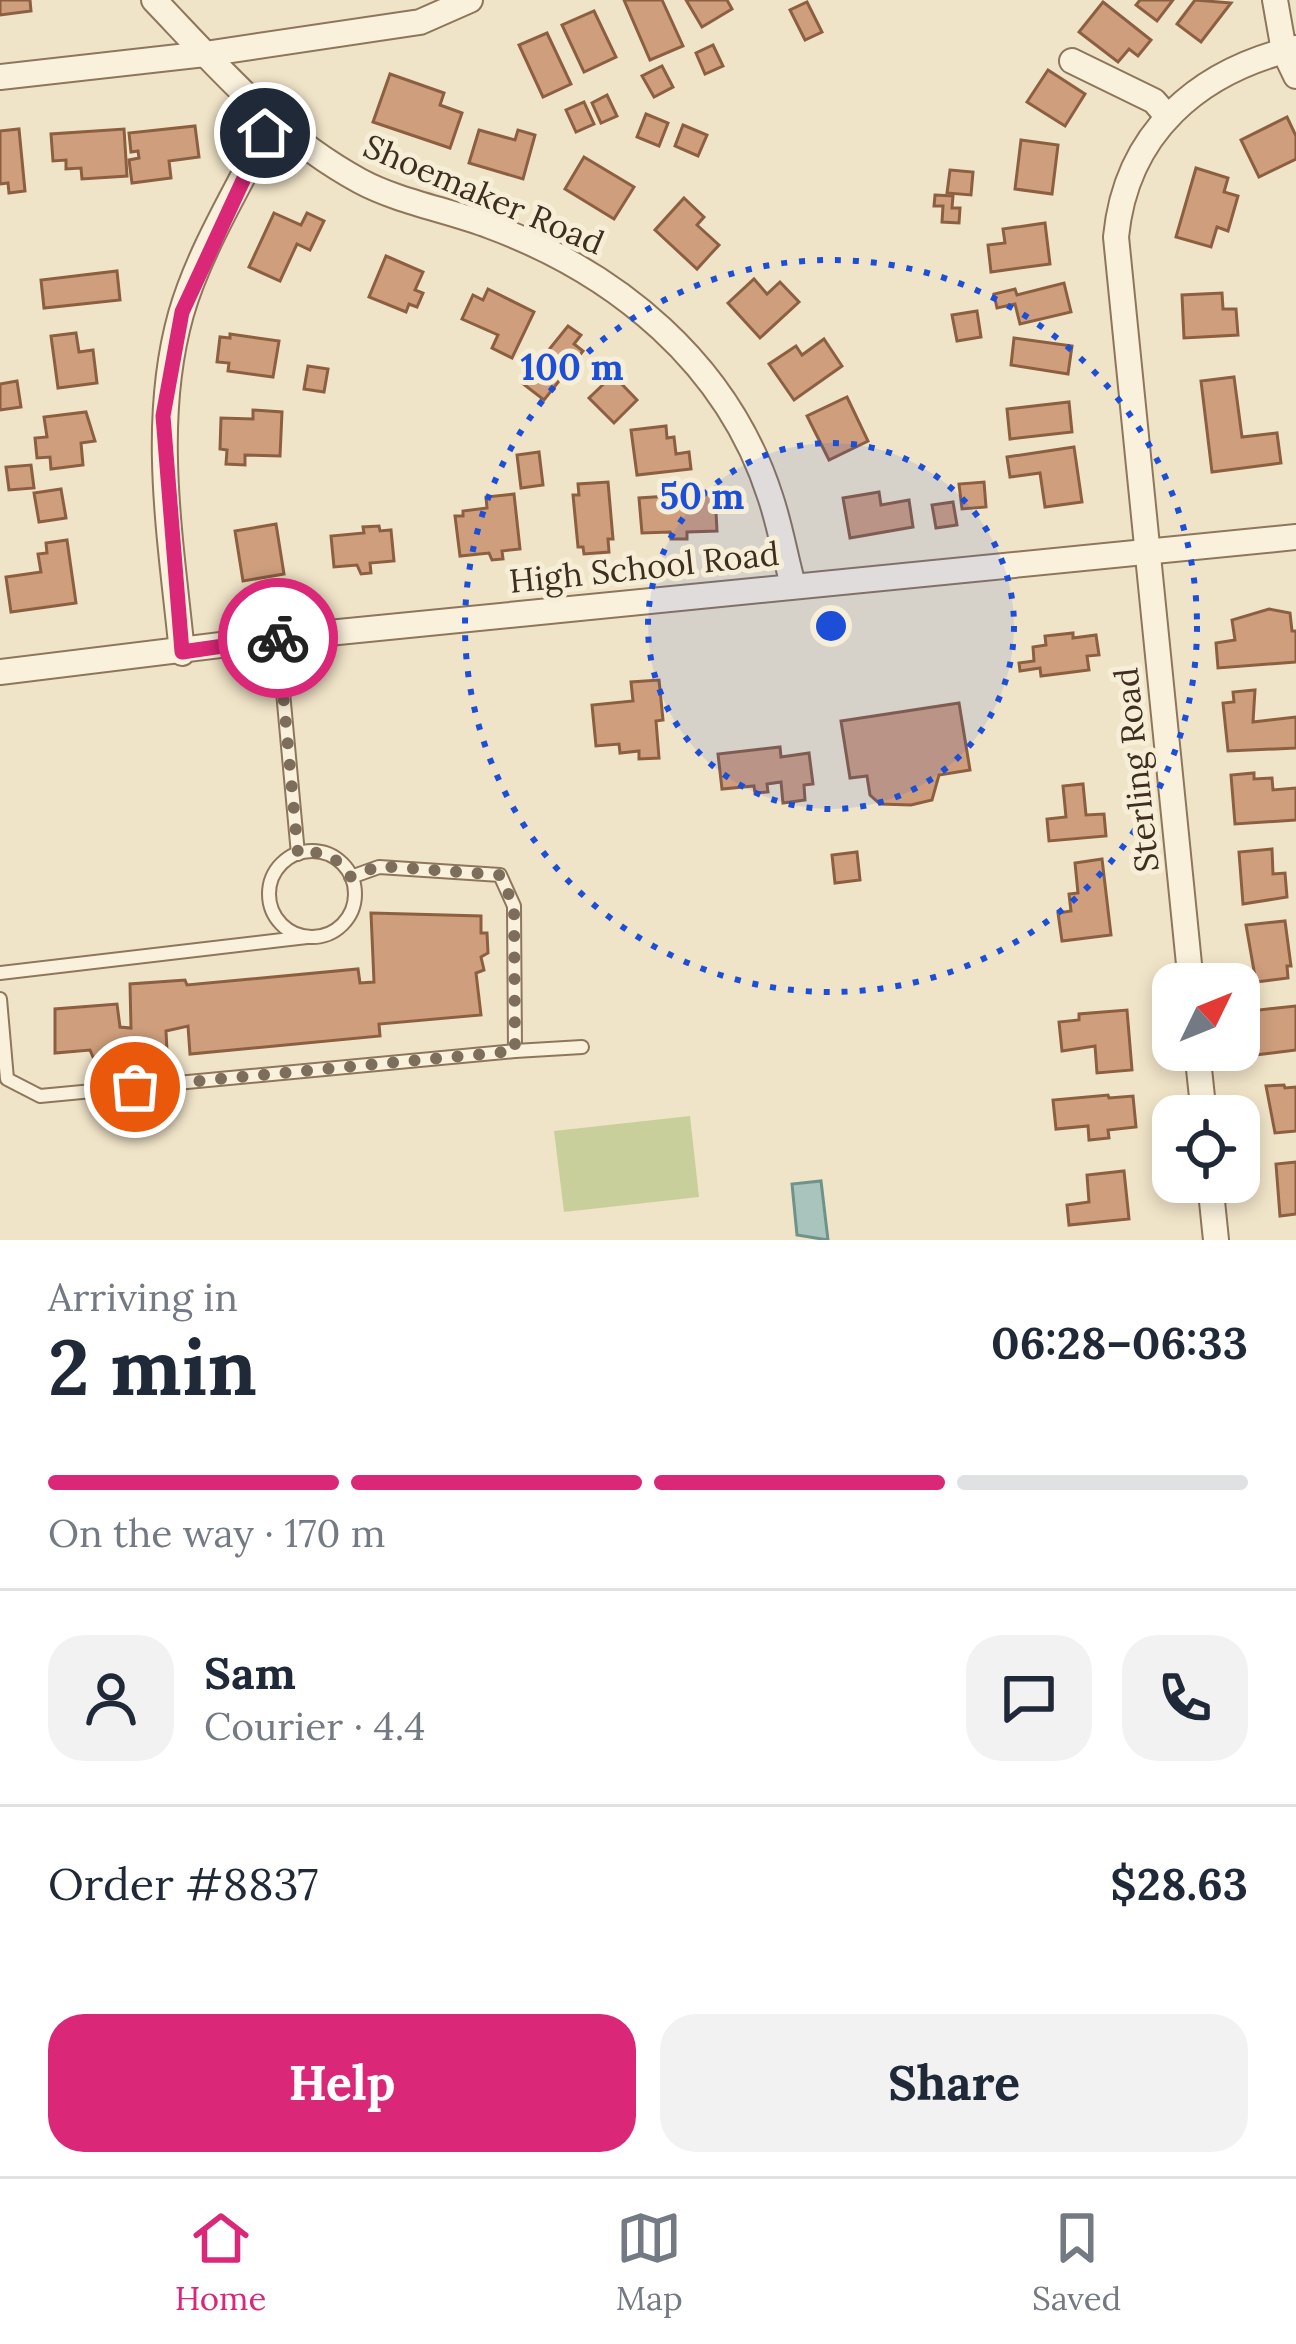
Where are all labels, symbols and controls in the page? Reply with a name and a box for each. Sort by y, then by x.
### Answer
pin [214,82,316,184]
icon: home [232,100,298,166]
street label: Shoemaker Road [357,124,611,264]
text: 100 m [521,344,624,390]
text: 50 m [660,473,744,519]
street label: High School Road [507,532,781,602]
courier [218,578,338,698]
icon: bike [245,605,311,671]
centre of rings [810,605,852,647]
street label: Sterling Road [1104,666,1168,874]
north arrow [1152,963,1260,1071]
map controls [1152,963,1260,1203]
pin [84,1036,186,1138]
icon: bag [102,1054,168,1120]
button: locate [1152,1095,1260,1203]
text: Arriving in [48,1272,238,1322]
text: 06:28–06:33 [991,1314,1248,1371]
text: 2 min [48,1317,257,1416]
text: On the way · 170 m [48,1508,386,1558]
button: person [48,1635,174,1761]
button: chat [966,1635,1092,1761]
button: phone [1122,1635,1248,1761]
text: Sam [204,1644,296,1701]
text: Courier · 4.4 [204,1701,425,1751]
text: Order #8837 [48,1855,318,1912]
text: $28.63 [1110,1855,1248,1912]
button: Help [48,2014,636,2152]
button: Share [660,2014,1248,2152]
tab: Home [175,2205,266,2319]
tab: Map [616,2205,683,2319]
tab: Saved [1032,2205,1121,2319]

